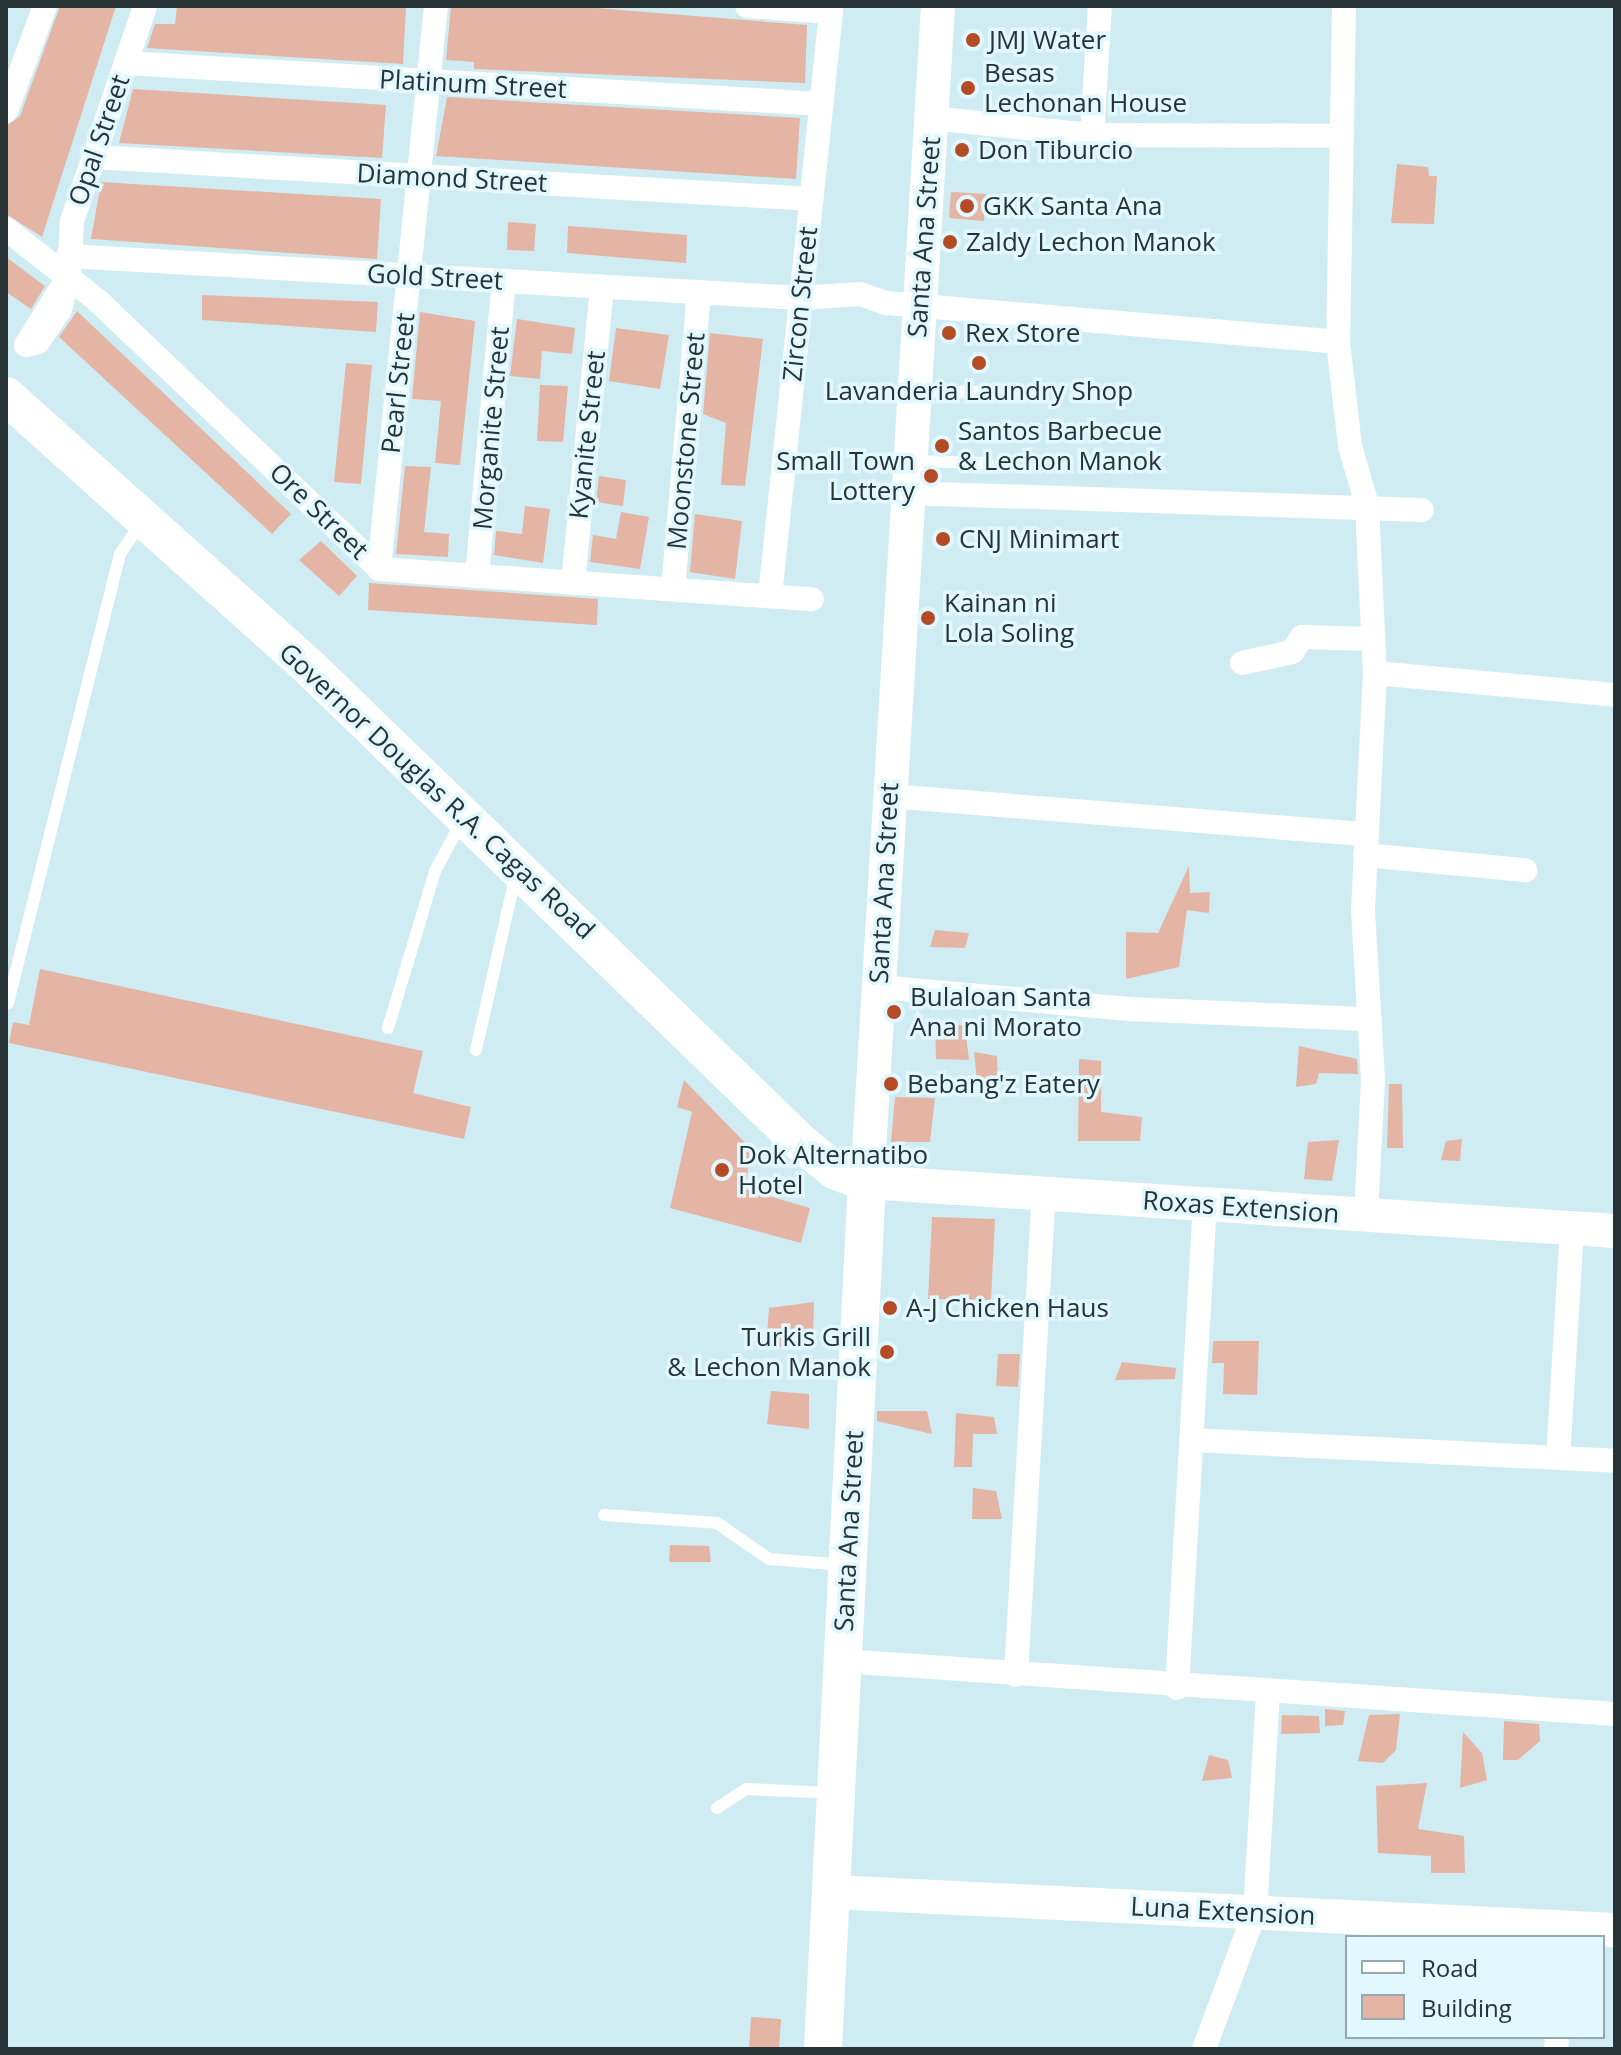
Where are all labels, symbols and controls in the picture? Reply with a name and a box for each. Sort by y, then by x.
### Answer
place label: JMJ Water [989,24,1106,56]
marker: JMJ Water [964,31,982,49]
place label: Besas Lechonan House [984,57,1187,118]
street label: Platinum Street [378,64,568,104]
street label: Opal Street [62,70,136,210]
marker: Besas Lechonan House [959,79,977,97]
place label: Don Tiburcio [978,134,1133,166]
street label: Santa Ana Street [901,135,947,339]
marker: Don Tiburcio [953,141,971,159]
street label: Diamond Street [356,157,548,199]
place label: GKK Santa Ana [983,190,1162,222]
marker: GKK Santa Ana [958,197,976,215]
street label: Zircon Street [776,225,824,383]
place label: Zaldy Lechon Manok [966,226,1216,258]
marker: Zaldy Lechon Manok [941,233,959,251]
street label: Gold Street [366,258,504,296]
street label: Pearl Street [375,311,421,455]
place label: Rex Store [965,317,1080,349]
marker: Rex Store [940,324,958,342]
street label: Morganite Street [467,325,515,531]
street label: Moonstone Street [661,331,711,551]
street label: Kyanite Street [563,349,611,521]
marker: Lavanderia Laundry Shop [970,354,988,372]
place label: Lavanderia Laundry Shop [825,375,1133,407]
place label: Santos Barbecue & Lechon Manok [958,415,1162,476]
marker: Santos Barbecue & Lechon Manok [933,437,951,455]
place label: Small Town Lottery [776,445,915,506]
street label: Ore Street [263,456,375,566]
marker: Small Town Lottery [922,467,940,485]
place label: CNJ Minimart [959,523,1120,555]
marker: CNJ Minimart [934,530,952,548]
place label: Kainan ni Lola Soling [944,587,1074,648]
marker: Kainan ni Lola Soling [919,609,937,627]
street label: Governor Douglas R.A. Cagas Road [273,636,601,946]
street label: Santa Ana Street [863,782,905,984]
place label: Bulaloan Santa Ana ni Morato [910,981,1091,1042]
marker: Bulaloan Santa Ana ni Morato [885,1003,903,1021]
place label: Bebang'z Eatery [907,1068,1100,1100]
marker: Bebang'z Eatery [882,1075,900,1093]
place label: Dok Alternatibo Hotel [738,1139,928,1200]
marker: Dok Alternatibo Hotel [713,1161,731,1179]
street label: Roxas Extension [1142,1185,1340,1229]
place label: A-J Chicken Haus [906,1292,1109,1324]
marker: A-J Chicken Haus [881,1299,899,1317]
place label: Turkis Grill & Lechon Manok [667,1321,871,1382]
marker: Turkis Grill & Lechon Manok [878,1343,896,1361]
street label: Santa Ana Street [828,1430,870,1632]
street label: Luna Extension [1130,1891,1316,1931]
legend [1345,1935,1605,2039]
text: Road [1421,1951,1478,1984]
text: Building [1421,1991,1512,2024]

